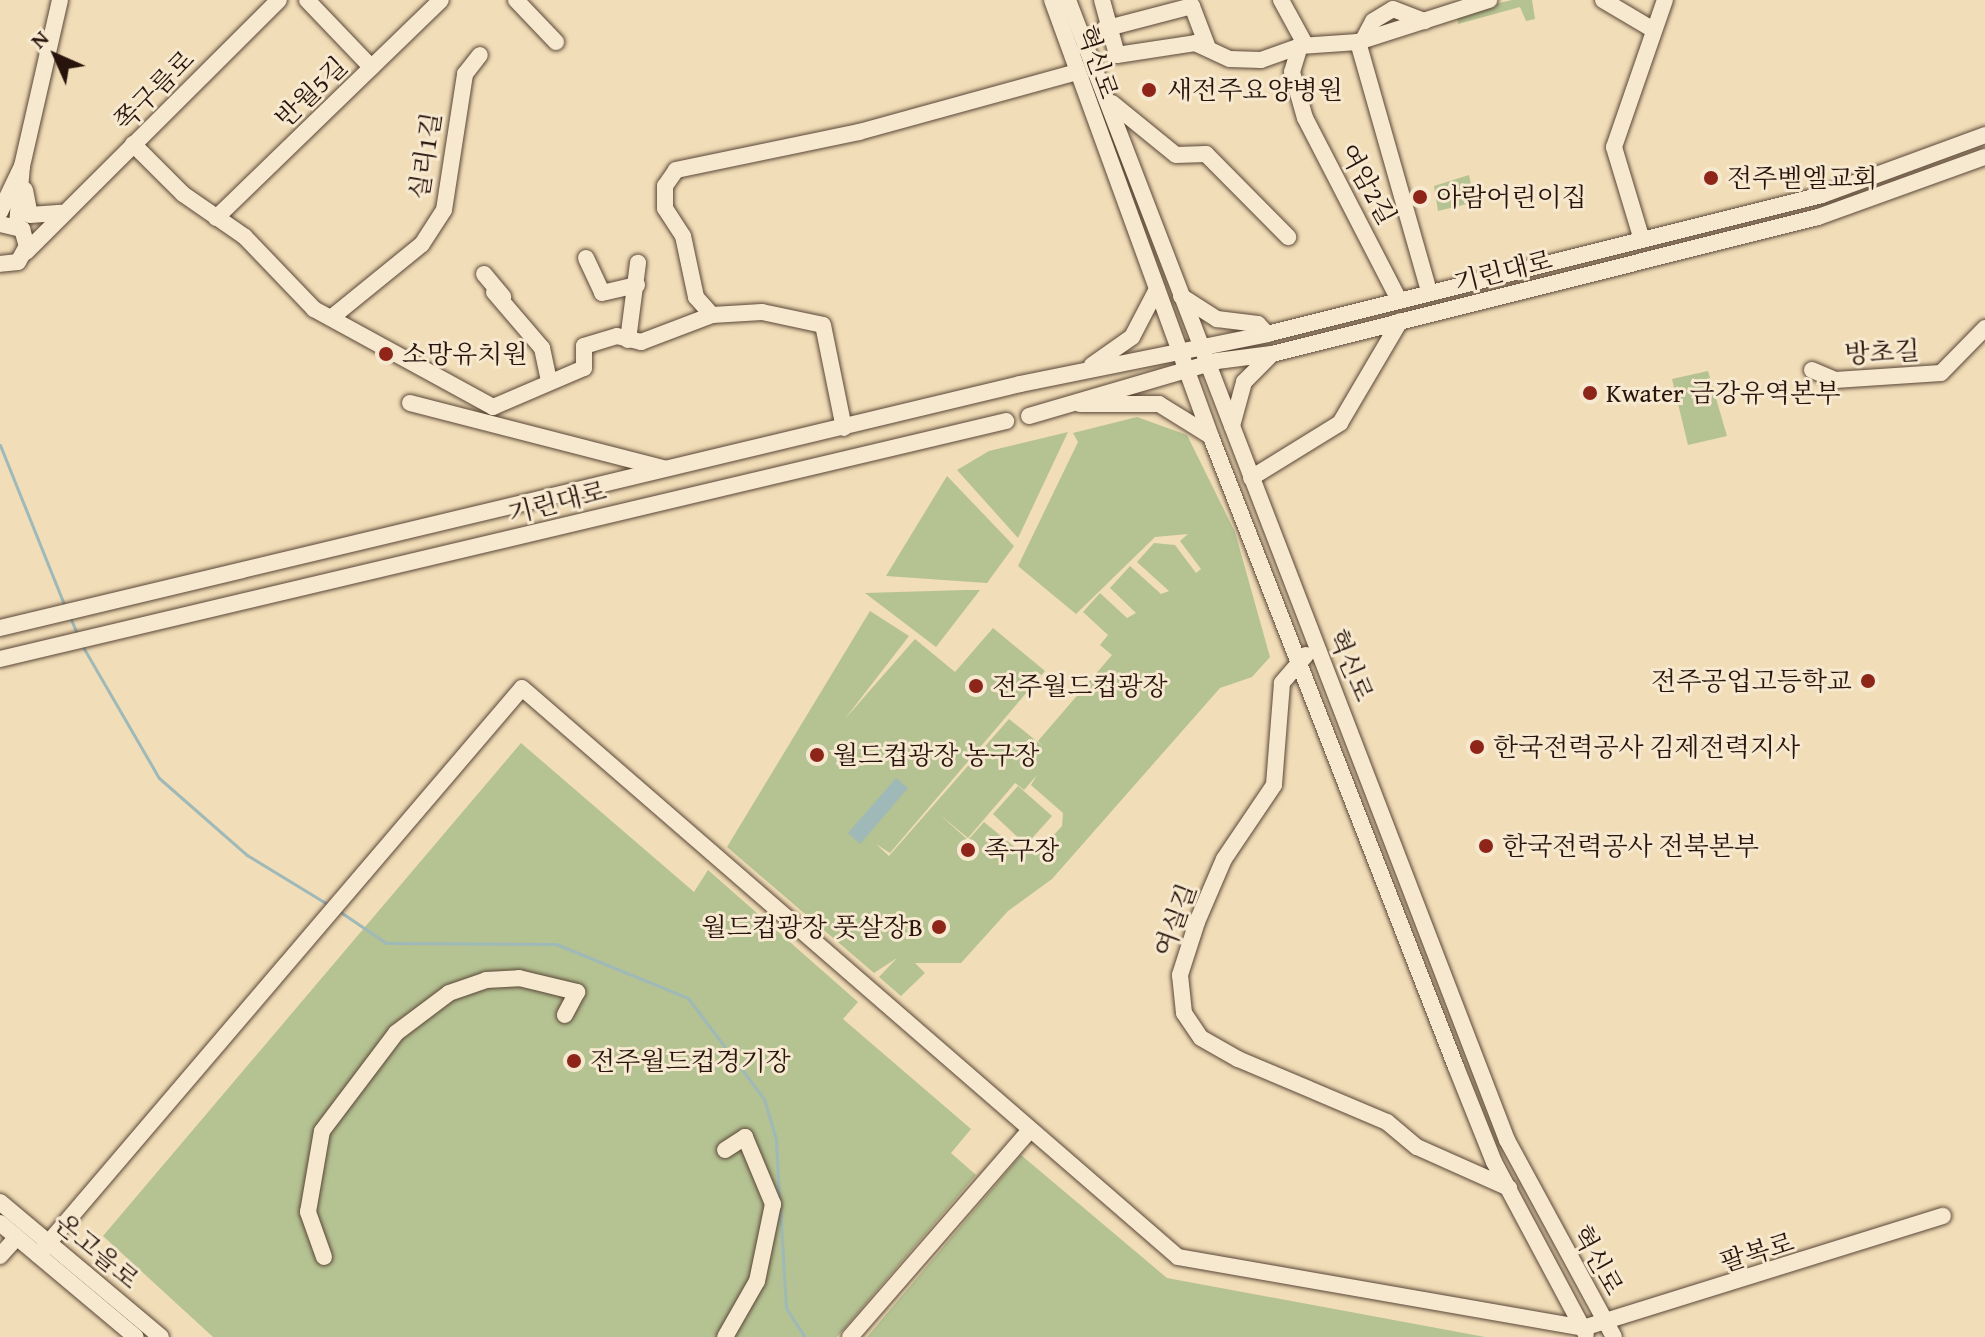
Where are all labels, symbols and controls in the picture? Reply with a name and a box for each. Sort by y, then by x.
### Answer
north arrow [16,16,96,96]
street label: 혁신로 [1071,21,1125,103]
text: N [23,23,56,56]
street label: 쪽구름로 [107,43,201,137]
street label: 반월5길 [269,50,353,134]
place label: 새전주요양병원 [1167,74,1343,106]
marker: 새전주요양병원 [1138,79,1160,101]
street label: 실리1길 [403,110,447,202]
street label: 여암2길 [1333,138,1403,230]
place label: 전주벧엘교회 [1727,162,1878,194]
marker: 전주벧엘교회 [1702,169,1720,187]
place label: 아람어린이집 [1436,181,1587,213]
marker: 아람어린이집 [1411,188,1429,206]
street label: 기린대로 [1450,244,1556,298]
street label: 방초길 [1844,334,1920,370]
place label: 소망유치원 [402,338,528,370]
marker: 소망유치원 [377,345,395,363]
place label: Kwater 금강유역본부 [1606,377,1840,409]
marker: Kwater 금강유역본부 [1581,384,1599,402]
street label: 기린대로 [504,475,610,529]
street label: 혁신로 [1322,624,1380,706]
place label: 전주공업고등학교 [1651,665,1852,697]
place label: 전주월드컵광장 [992,670,1168,702]
marker: 전주공업고등학교 [1859,672,1877,690]
marker: 전주월드컵광장 [967,677,985,695]
place label: 한국전력공사 김제전력지사 [1493,731,1800,763]
marker: 한국전력공사 김제전력지사 [1468,738,1486,756]
place label: 월드컵광장 농구장 [833,739,1040,771]
marker: 월드컵광장 농구장 [808,746,826,764]
place label: 한국전력공사 전북본부 [1502,830,1759,862]
place label: 족구장 [984,834,1059,866]
marker: 한국전력공사 전북본부 [1477,837,1495,855]
marker: 족구장 [959,841,977,859]
street label: 여실길 [1147,879,1203,961]
place label: 월드컵광장 풋살장B [702,911,923,943]
marker: 월드컵광장 풋살장B [930,918,948,936]
place label: 전주월드컵경기장 [590,1045,791,1077]
marker: 전주월드컵경기장 [565,1052,583,1070]
street label: 온고을로 [48,1207,146,1295]
street label: 혁신로 [1566,1219,1630,1301]
street label: 팔복로 [1716,1226,1798,1278]

